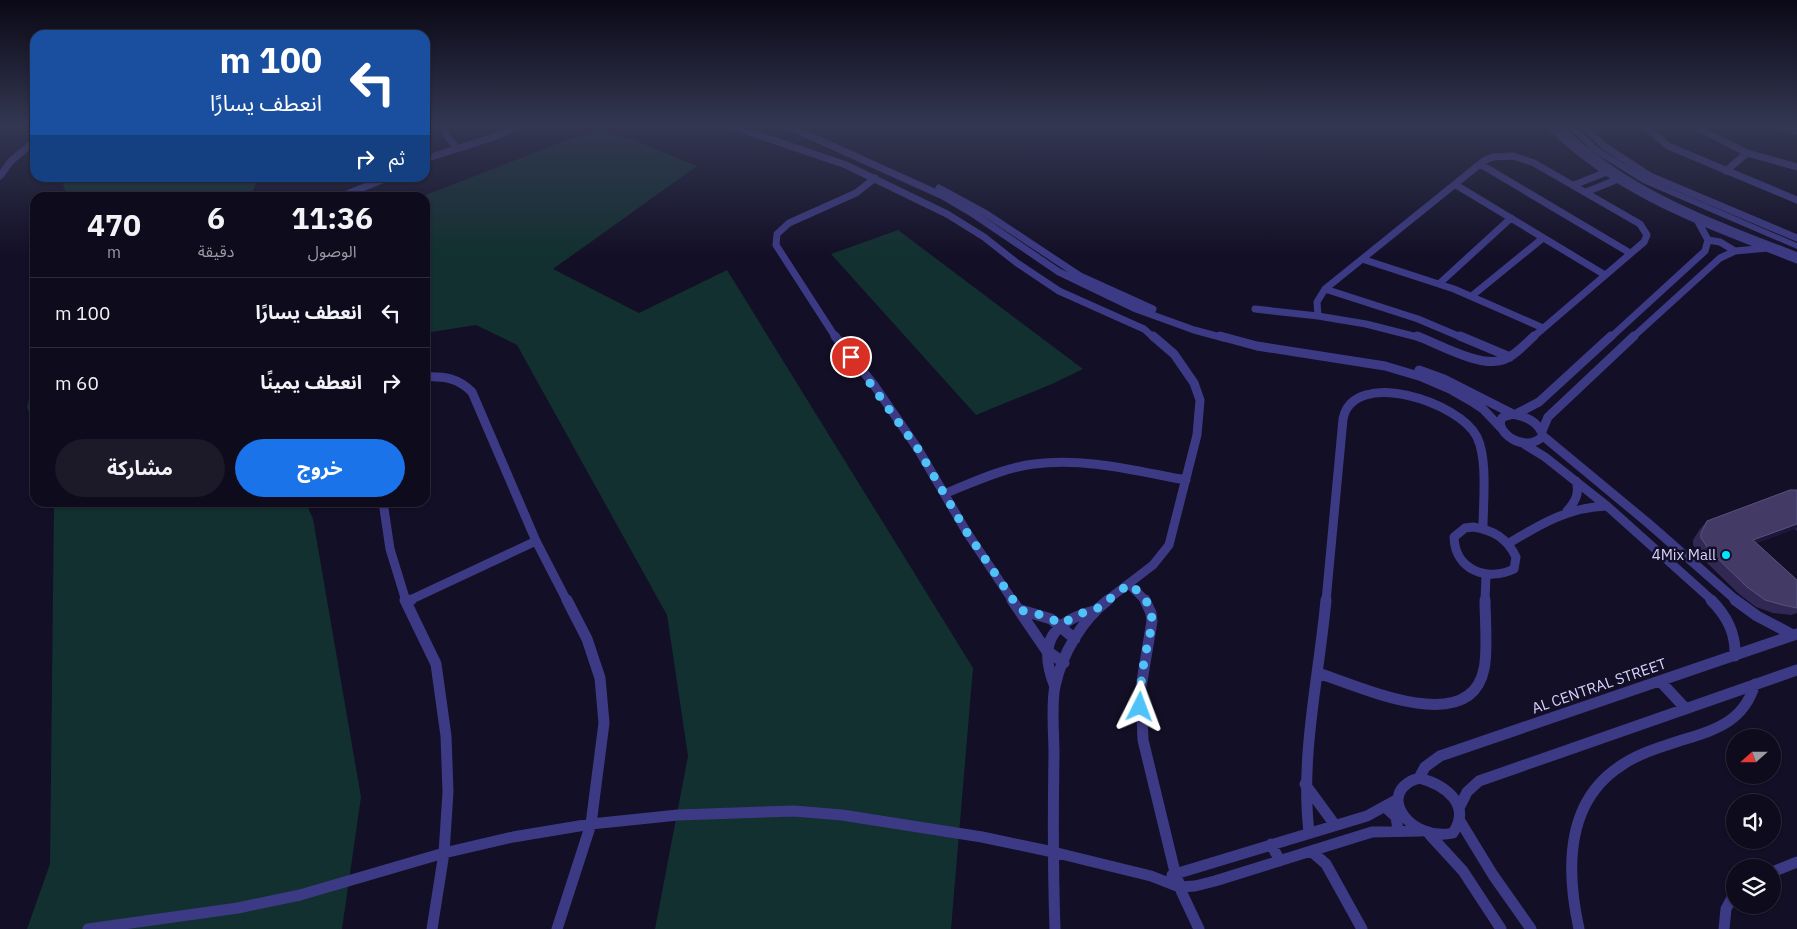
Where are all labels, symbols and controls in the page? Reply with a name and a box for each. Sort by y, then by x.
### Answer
text: 100 m [219,37,322,83]
icon: left [340,50,405,115]
text: انعطف يسارًا [210,88,322,117]
icon: right [351,145,379,173]
text: ثم [389,146,405,170]
text: 6 [207,198,225,237]
text: 11:36 [291,198,373,237]
text: 470 [87,205,141,244]
text: دقيقة [198,241,234,261]
text: الوصول [308,241,356,261]
text: m [107,242,121,262]
icon: left [377,299,405,327]
text: انعطف يسارًا [255,300,362,324]
text: 100 m [55,301,110,325]
pin [830,336,872,378]
icon: arrive [837,343,865,371]
icon: right [377,369,405,397]
text: انعطف يمينًا [260,370,362,394]
text: 60 m [55,371,99,395]
button: مشاركة [55,439,225,497]
button: خروج [235,439,405,497]
place label: 4Mix Mall [1652,545,1716,564]
marker: 4Mix Mall [1720,549,1732,561]
street label: AL CENTRAL STREET [1529,653,1669,717]
position arrow [1113,680,1165,732]
north arrow [1726,729,1781,784]
map controls [1726,729,1781,914]
button: sound [1726,794,1781,849]
button: layers [1726,859,1781,914]

